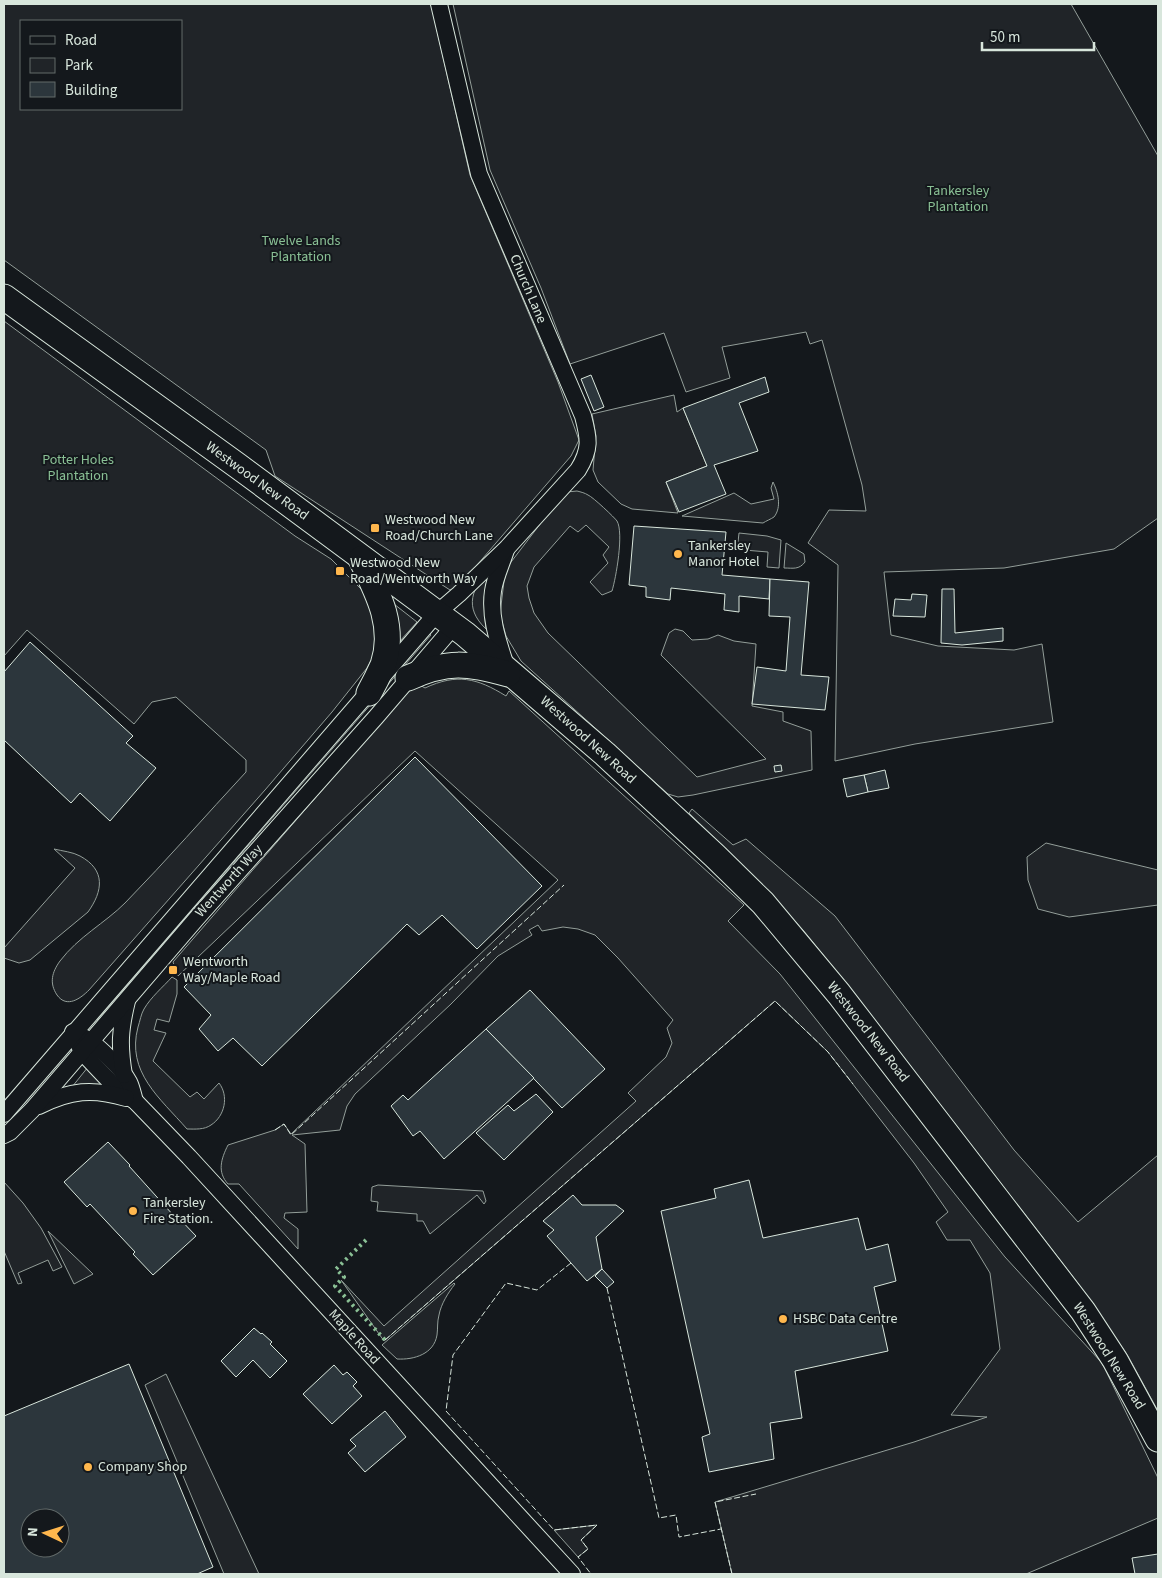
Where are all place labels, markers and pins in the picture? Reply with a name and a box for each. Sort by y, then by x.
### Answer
place label: Westwood New Road/Church Lane [385,510,493,546]
marker: Westwood New Road/Church Lane [369,522,381,534]
place label: Tankersley Manor Hotel [688,536,760,572]
marker: Tankersley Manor Hotel [672,548,684,560]
place label: Westwood New Road/Wentworth Way [350,553,478,589]
marker: Westwood New Road/Wentworth Way [334,565,346,577]
place label: Wentworth Way/Maple Road [183,952,280,988]
marker: Wentworth Way/Maple Road [167,964,179,976]
place label: Tankersley Fire Station. [143,1193,213,1229]
marker: Tankersley Fire Station. [127,1205,139,1217]
place label: HSBC Data Centre [793,1309,897,1329]
marker: HSBC Data Centre [777,1313,789,1325]
place label: Company Shop [98,1457,187,1477]
marker: Company Shop [82,1461,94,1473]

